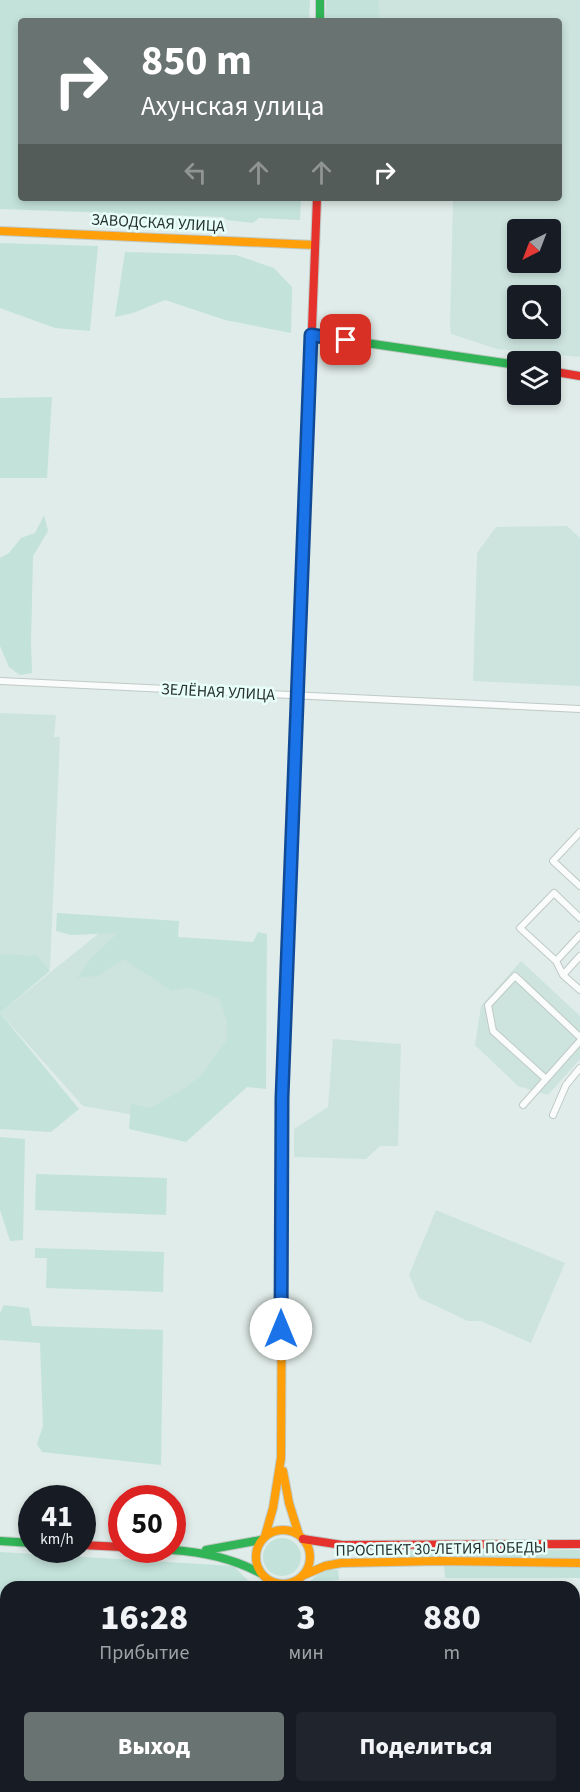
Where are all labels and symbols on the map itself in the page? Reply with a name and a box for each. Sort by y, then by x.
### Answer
street label: ЗАВОДСКАЯ УЛИЦА [91,209,226,237]
north arrow [507,219,561,273]
pin [320,314,371,365]
street label: ЗЕЛЁНАЯ УЛИЦА [160,678,276,706]
position arrow [249,1297,313,1361]
speed limit sign: 50 [108,1485,186,1563]
street label: ПРОСПЕКТ 30-ЛЕТИЯ ПОБЕДЫ [335,1536,547,1562]

